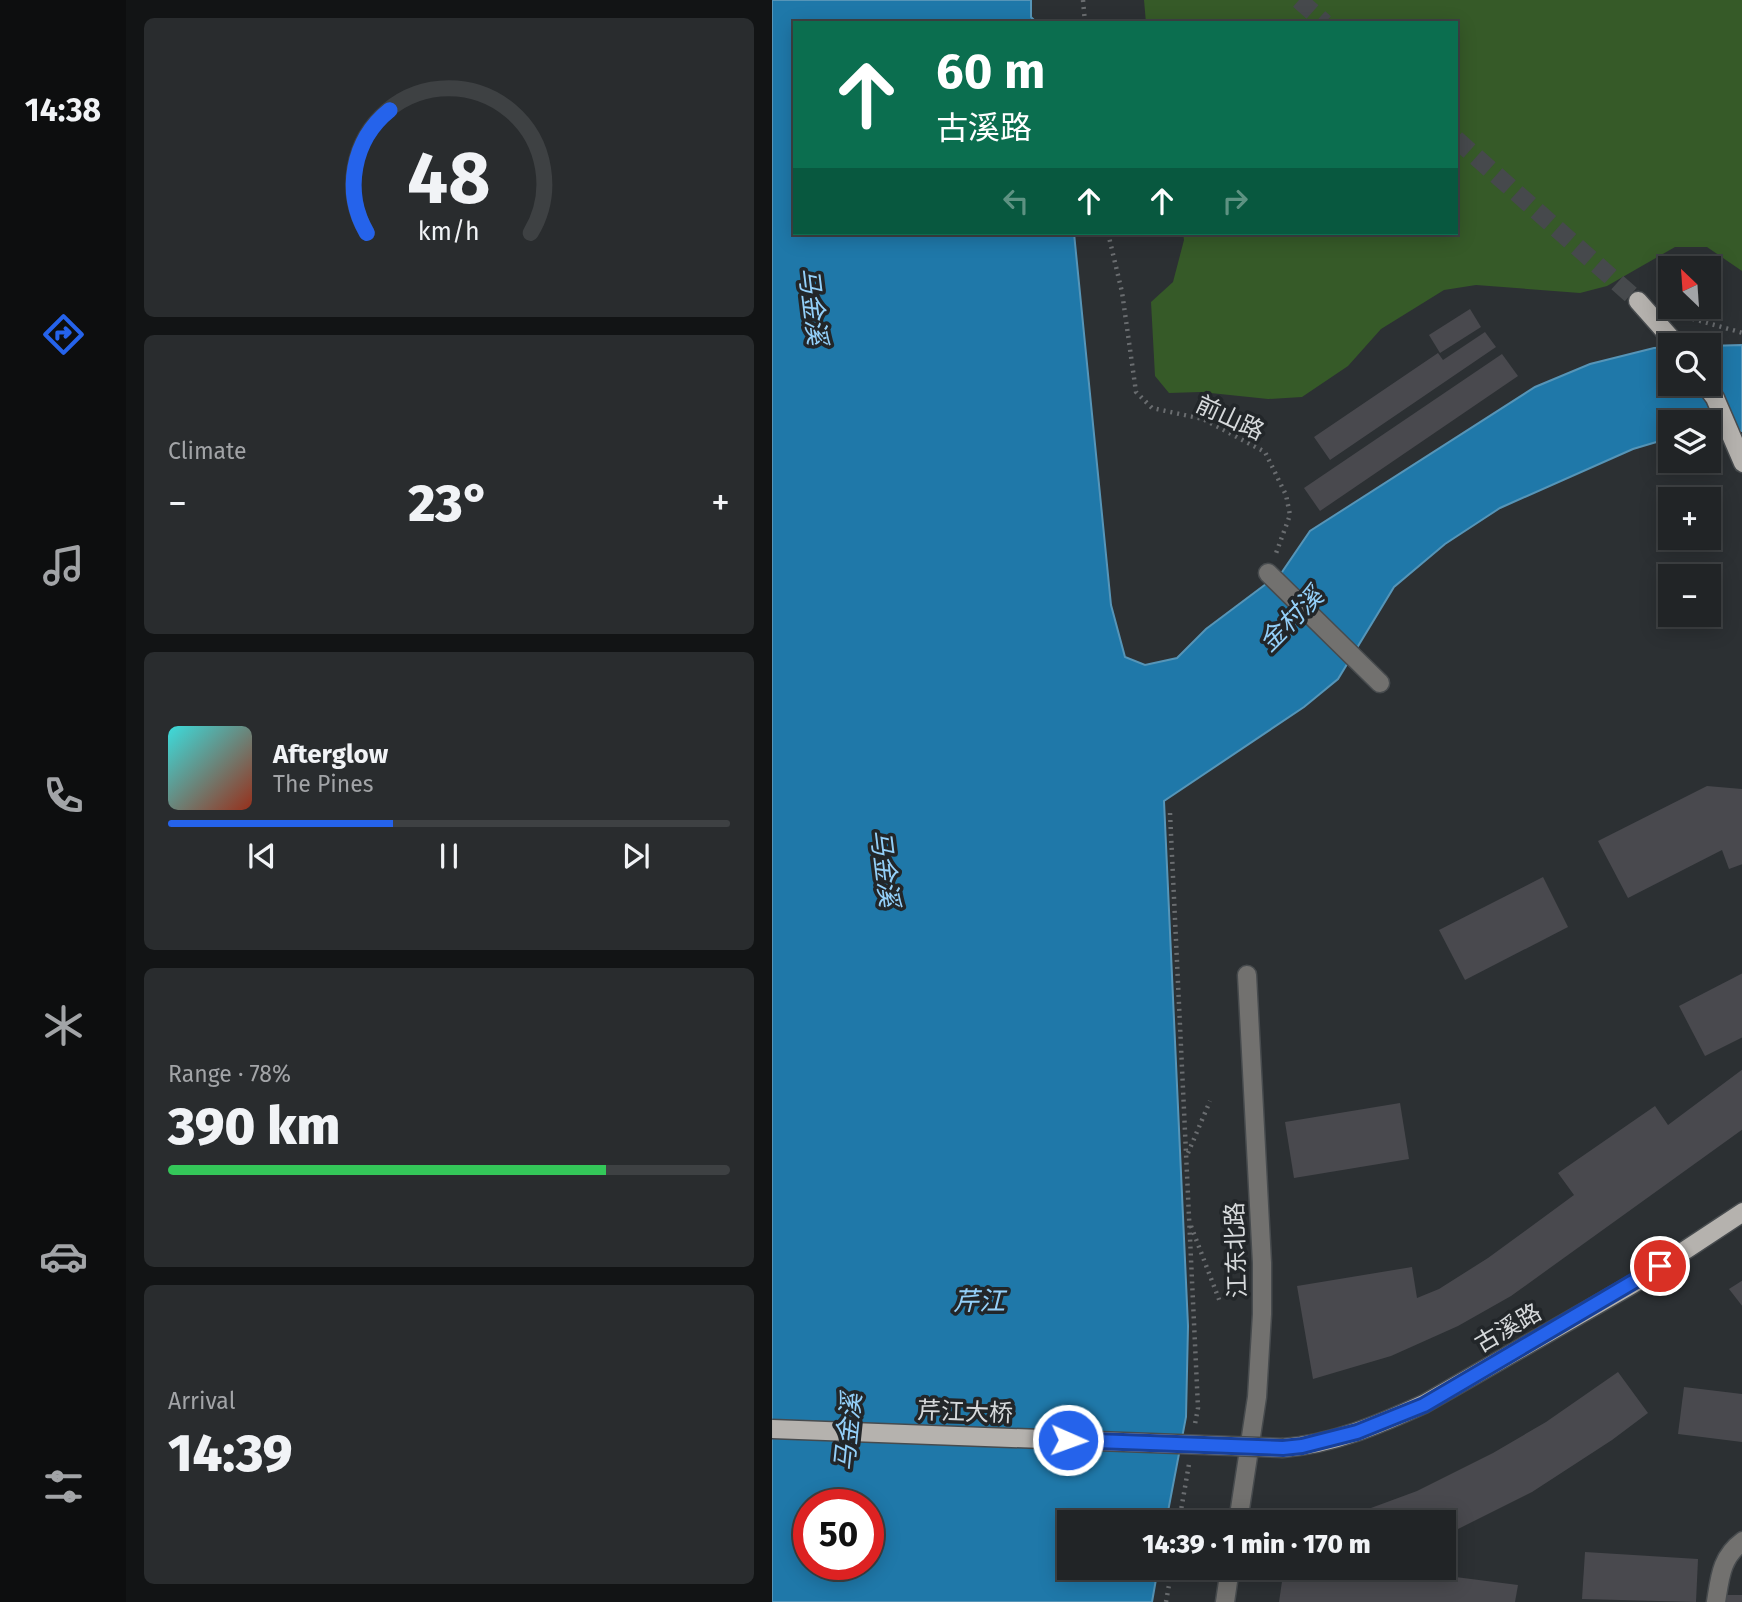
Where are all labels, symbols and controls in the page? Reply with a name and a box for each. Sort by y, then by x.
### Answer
text: 60 m [936,42,1045,101]
icon: ahead [821,49,912,140]
text: 14:38 [25,91,101,129]
text: 古溪路 [936,109,1032,147]
text: 48 [407,136,491,223]
icon: left [997,182,1035,220]
icon: ahead [1070,182,1108,220]
icon: ahead [1143,182,1181,220]
icon: right [1216,182,1254,220]
text: km/h [418,217,480,247]
north arrow [1658,256,1720,318]
map controls [1658,256,1721,627]
water label: 马金溪 [792,265,833,350]
icon: directions [39,310,88,359]
button: search [1658,333,1721,396]
street label: 前山路 [1191,390,1269,446]
button: layers [1658,410,1721,473]
text: Climate [168,437,247,465]
text: 23° [408,472,490,535]
text: − [168,480,187,526]
text: + [711,480,730,526]
button: + [1658,487,1721,550]
icon: music [39,541,88,590]
button: − [1658,564,1721,627]
water label: 金村溪 [1253,579,1332,658]
text: Afterglow [273,739,388,770]
text: The Pines [273,770,374,798]
icon: phone [39,771,88,820]
water label: 马金溪 [864,827,905,912]
icon: previous [243,837,281,875]
icon: pause [430,837,468,875]
icon: next [617,837,655,875]
icon: climate [39,1001,88,1050]
text: Range · 78% [168,1060,291,1088]
text: 390 km [168,1095,340,1158]
street label: 江东北路 [1220,1202,1252,1298]
icon: car [39,1232,88,1281]
pin [1630,1236,1690,1296]
icon: arrive [1641,1247,1679,1285]
water label: 芹江 [953,1286,1008,1317]
street label: 古溪路 [1470,1298,1546,1358]
text: Arrival [168,1387,235,1415]
water label: 马金溪 [829,1389,868,1472]
street label: 芹江大桥 [917,1396,1013,1428]
position arrow [1031,1403,1105,1477]
text: 14:39 [168,1422,292,1485]
icon: filters [39,1462,88,1511]
speed limit sign: 50 [793,1489,884,1580]
text: 14:39 · 1 min · 170 m [1142,1529,1371,1560]

